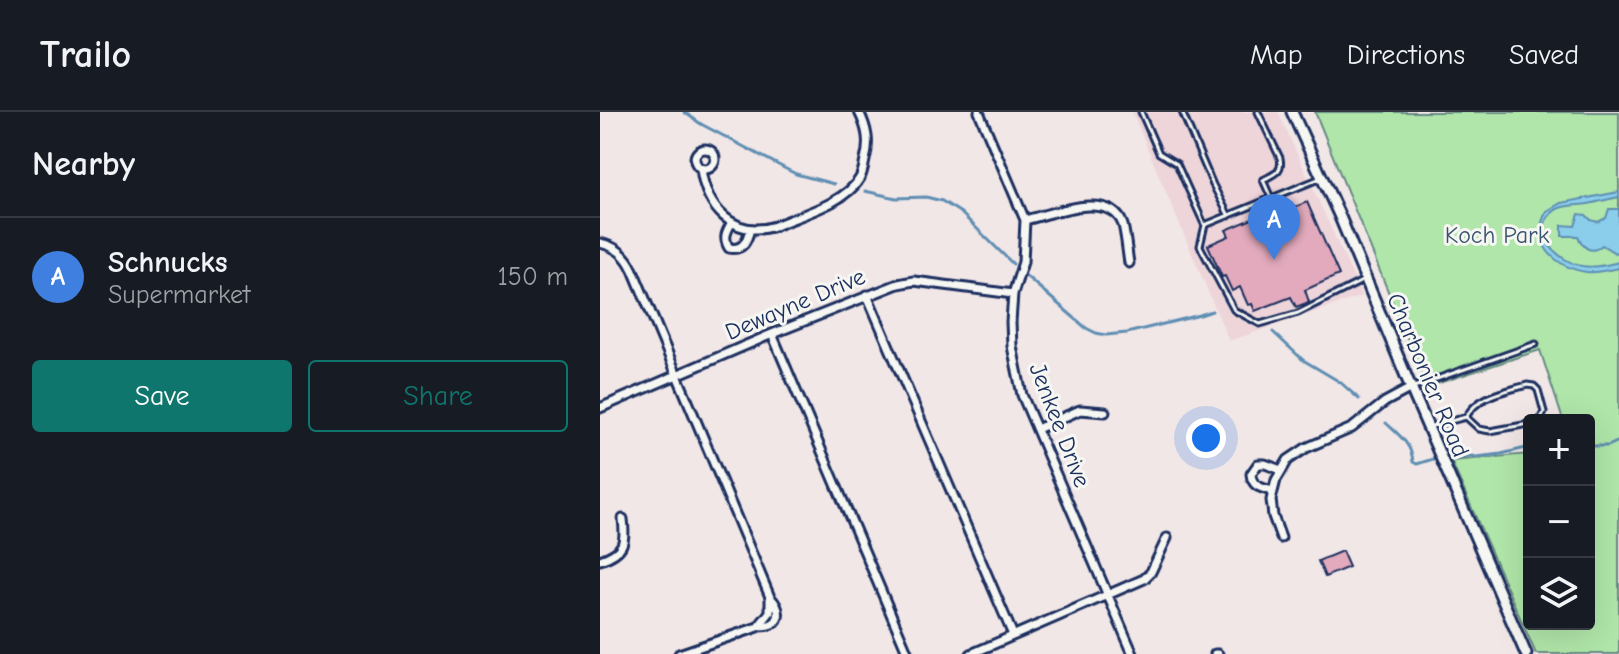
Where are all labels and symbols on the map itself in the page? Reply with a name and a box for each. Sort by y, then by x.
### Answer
pin: A [1248,194,1300,260]
park label: Koch Park [1445,221,1550,249]
street label: Dewayne Drive [721,262,869,346]
street label: Charbonier Road [1381,289,1475,461]
street label: Jenkee Drive [1023,359,1097,491]
your location [1186,418,1226,458]

